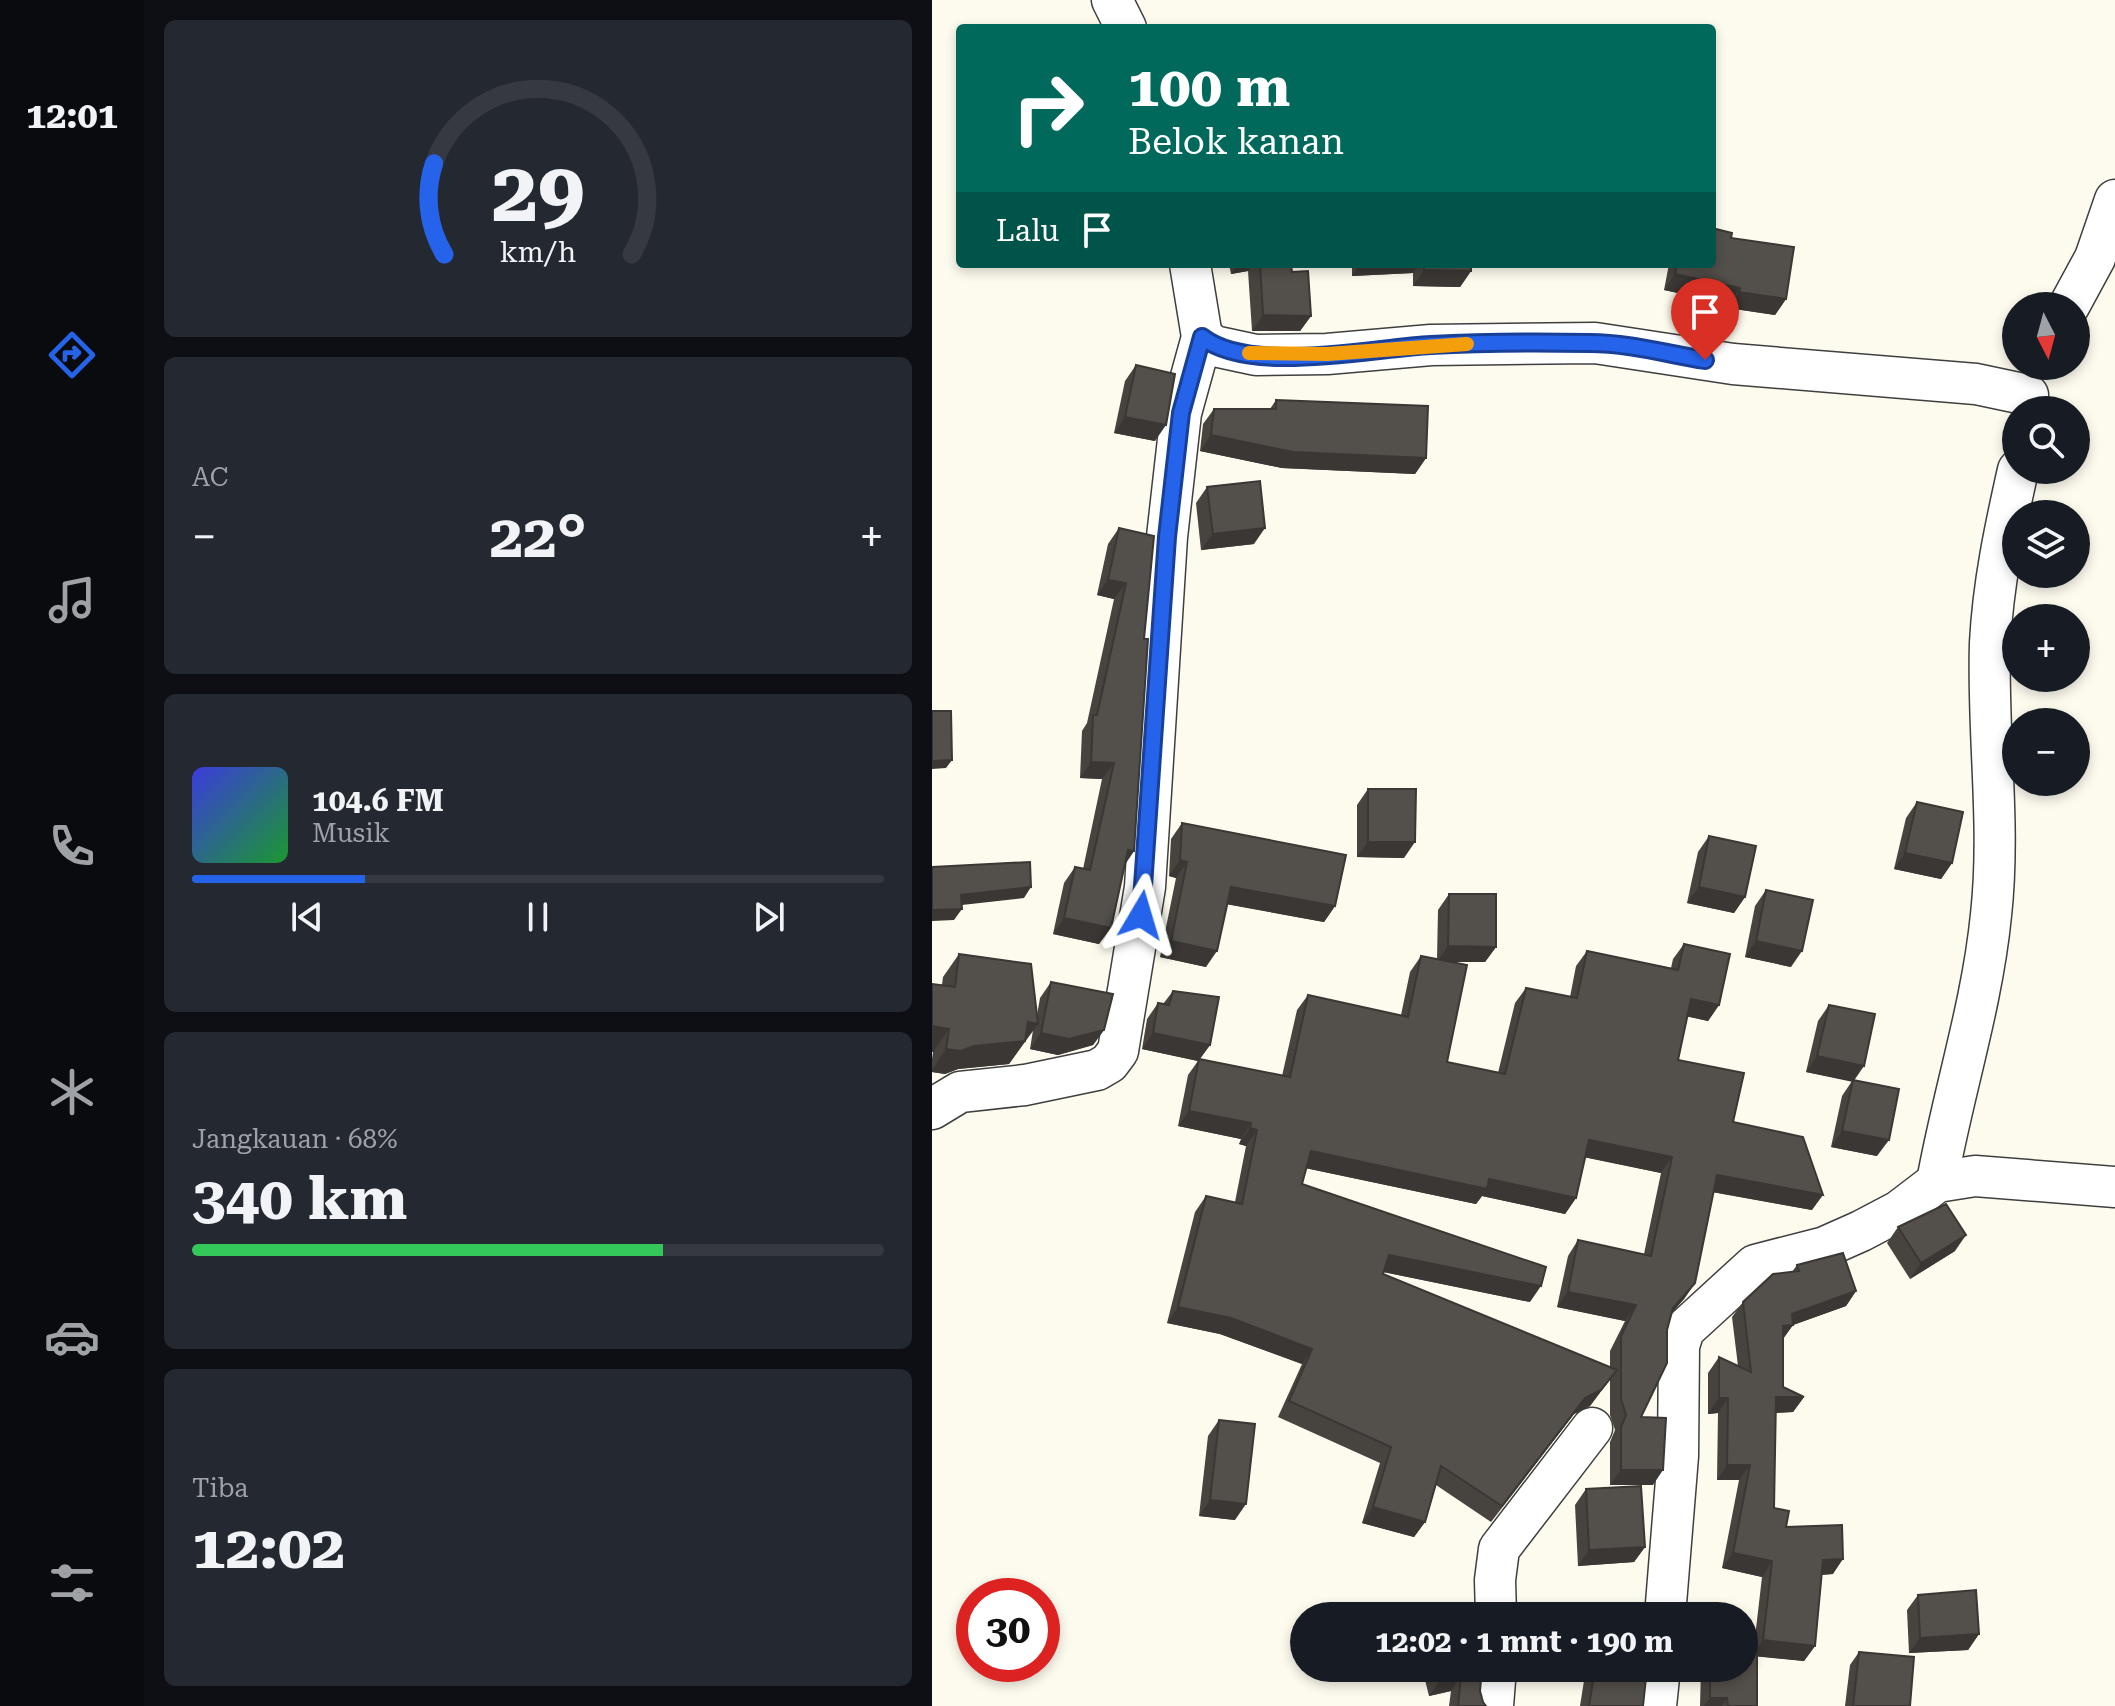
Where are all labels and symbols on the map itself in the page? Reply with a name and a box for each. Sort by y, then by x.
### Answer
pin [1671,278,1739,360]
north arrow [2002,292,2090,380]
position arrow [1099,873,1183,957]
speed limit sign: 30 [956,1578,1060,1682]

